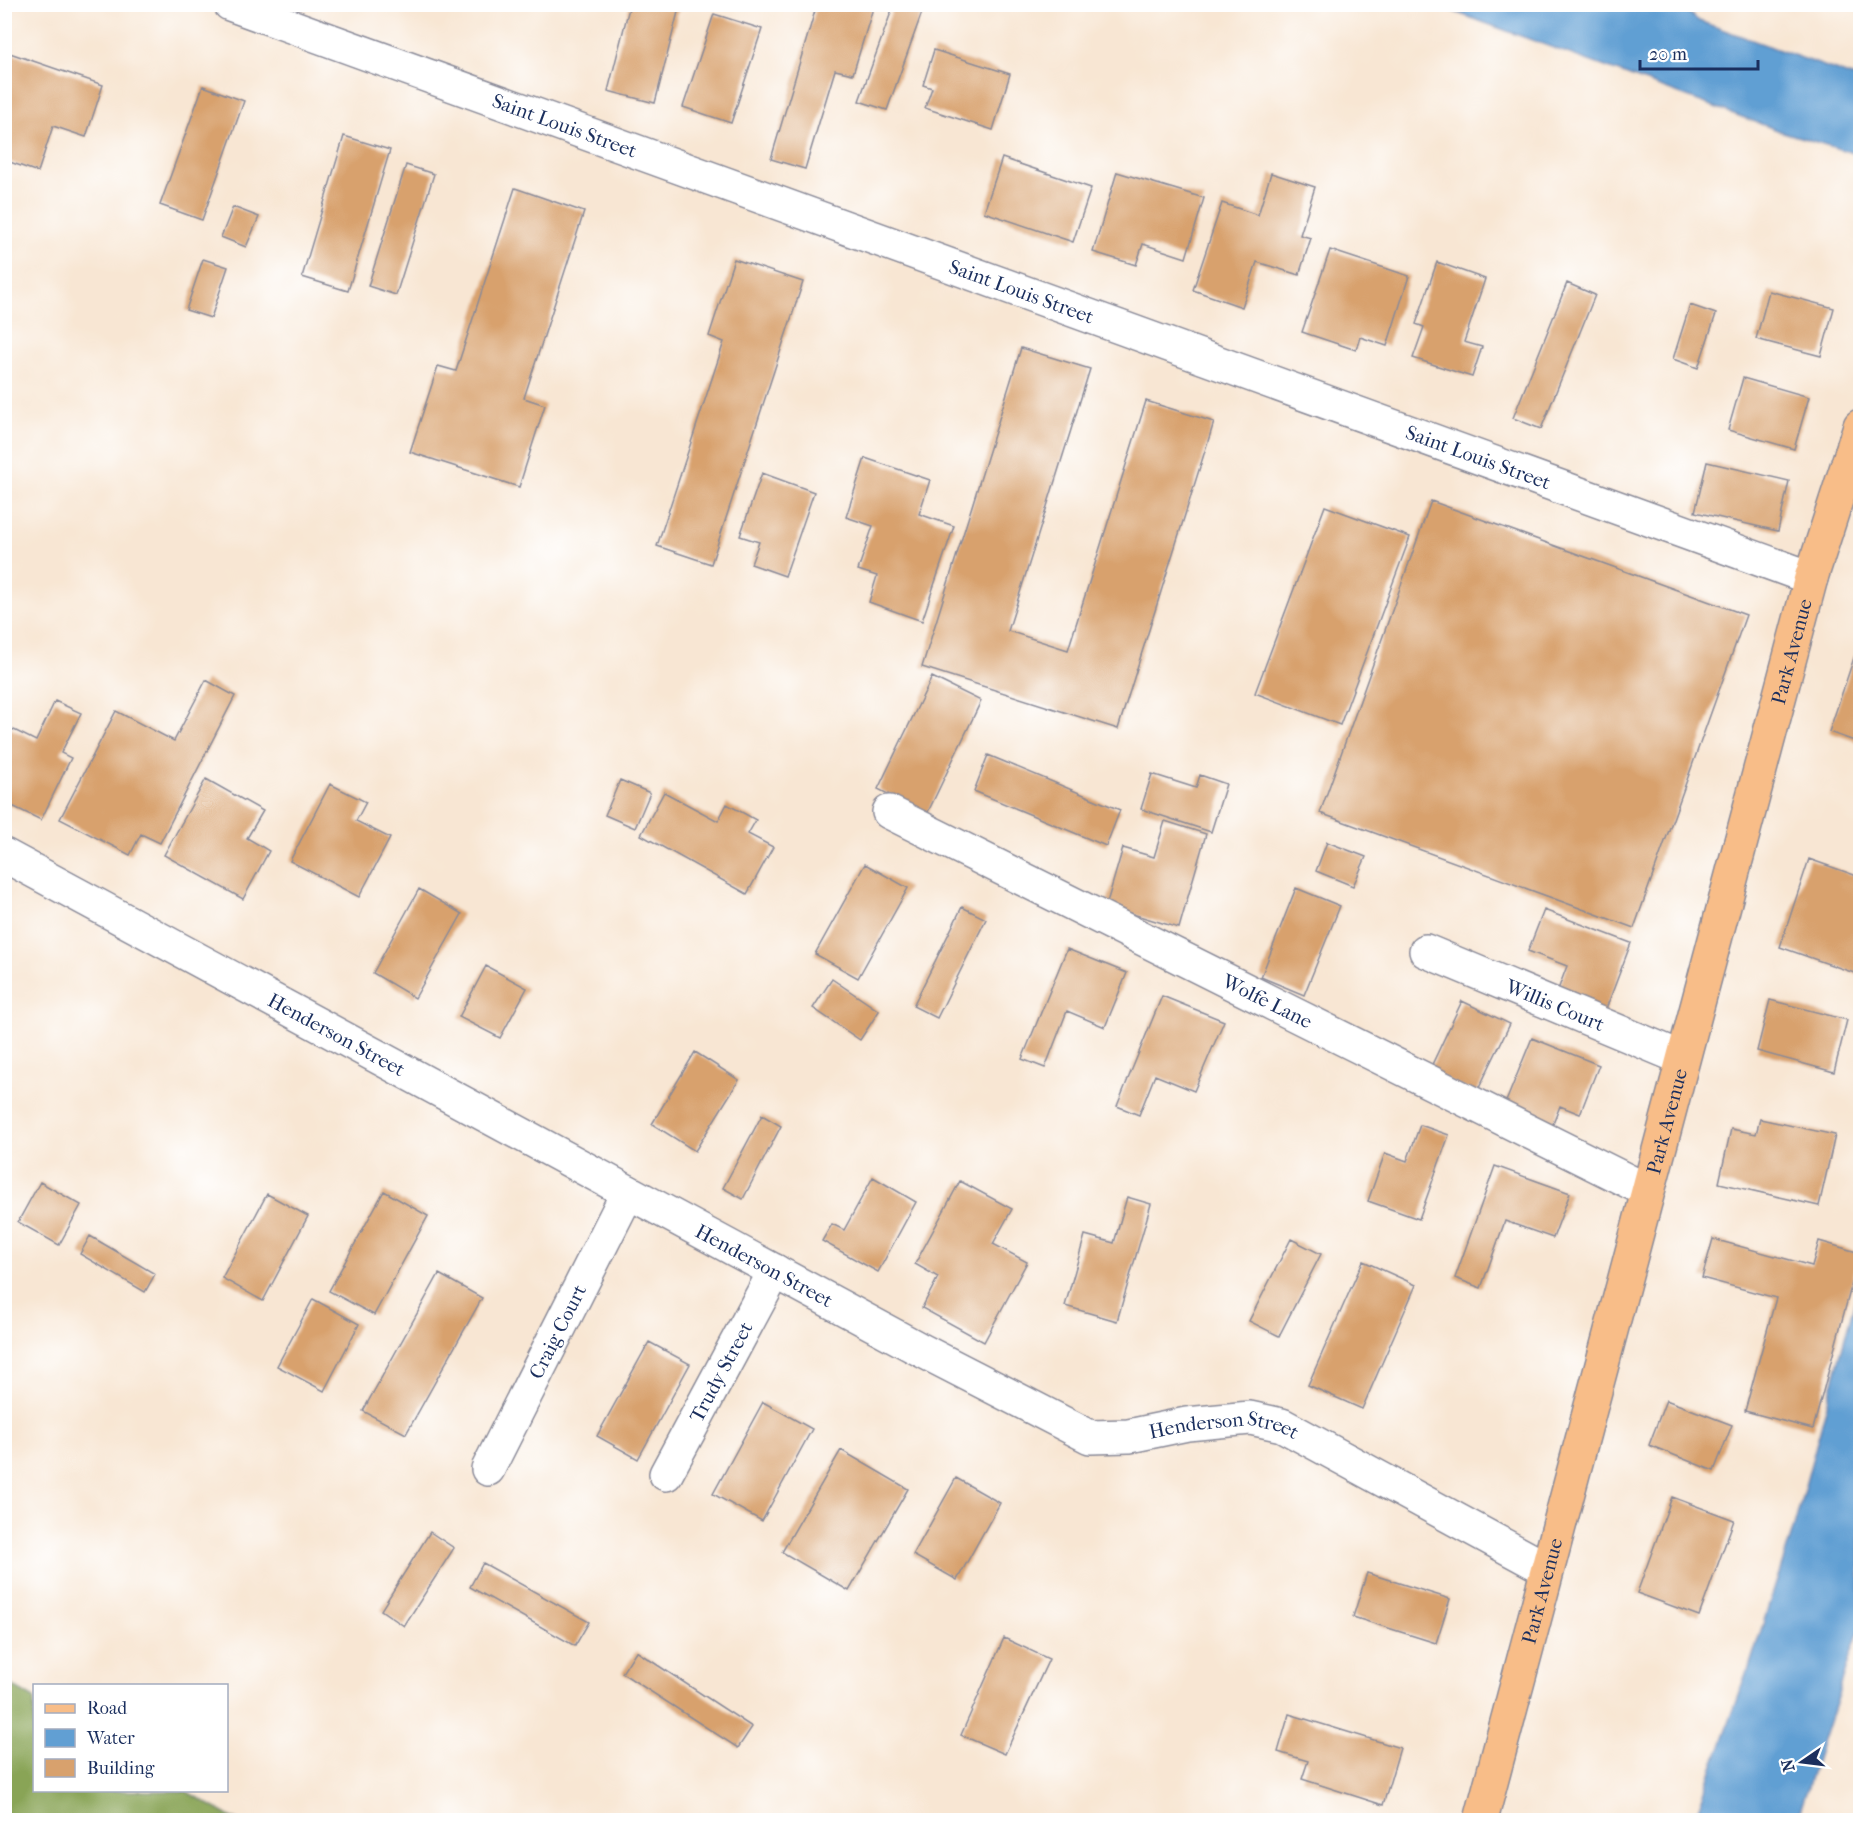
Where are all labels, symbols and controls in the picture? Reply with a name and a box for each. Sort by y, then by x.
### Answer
scale bar [1640,33,1758,71]
text: 20 m [1649,44,1687,65]
street label: Saint Louis Street [489,89,640,162]
street label: Saint Louis Street [946,255,1097,328]
street label: Saint Louis Street [1403,420,1554,494]
street label: Park Avenue [1766,596,1817,707]
street label: Wolfe Lane [1218,969,1316,1033]
street label: Willis Court [1502,974,1608,1036]
street label: Henderson Street [264,988,409,1081]
street label: Park Avenue [1642,1066,1692,1177]
street label: Henderson Street [692,1219,837,1312]
street label: Craig Court [524,1281,591,1382]
street label: Trudy Street [685,1318,757,1426]
street label: Henderson Street [1147,1406,1303,1444]
street label: Park Avenue [1517,1535,1567,1646]
legend [33,1684,228,1792]
text: Road [87,1698,127,1719]
text: Water [86,1728,135,1749]
north arrow [1772,1732,1832,1792]
text: N [1777,1756,1799,1774]
text: Building [87,1758,155,1779]

